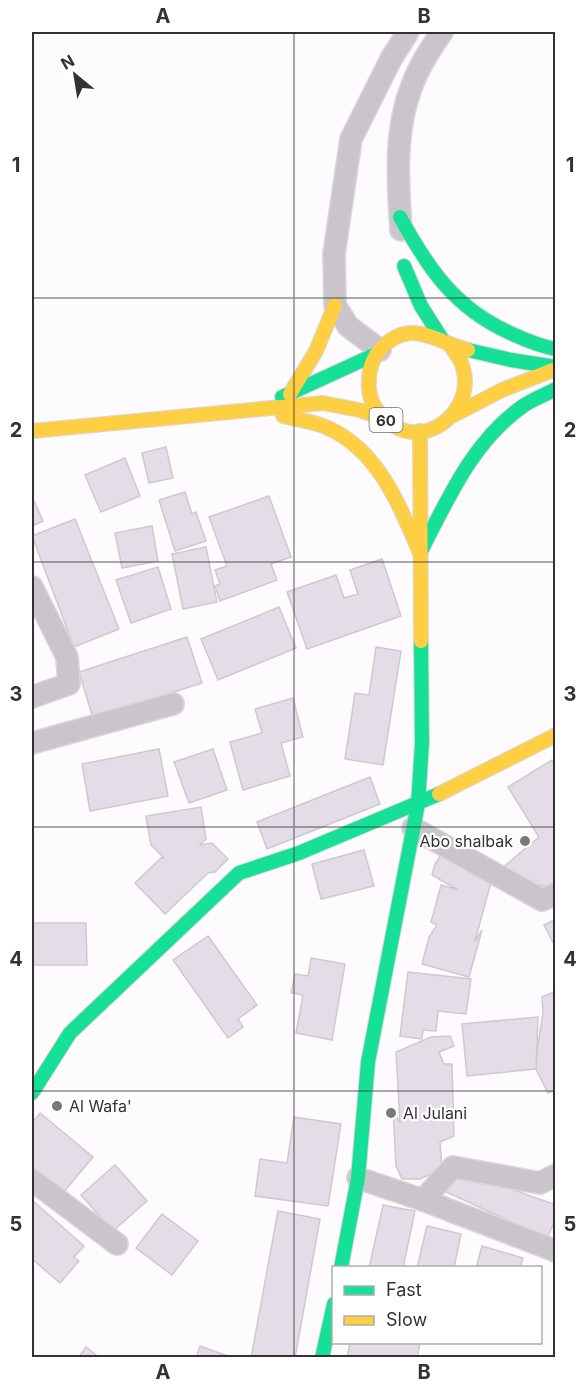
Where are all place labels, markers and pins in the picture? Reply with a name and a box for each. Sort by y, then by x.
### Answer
place label: Abo shalbak [420,831,513,851]
marker: Abo shalbak [518,834,532,848]
place label: Al Wafa' [69,1096,132,1116]
marker: Al Wafa' [50,1099,64,1113]
place label: Al Julani [403,1103,467,1123]
marker: Al Julani [384,1106,398,1120]

